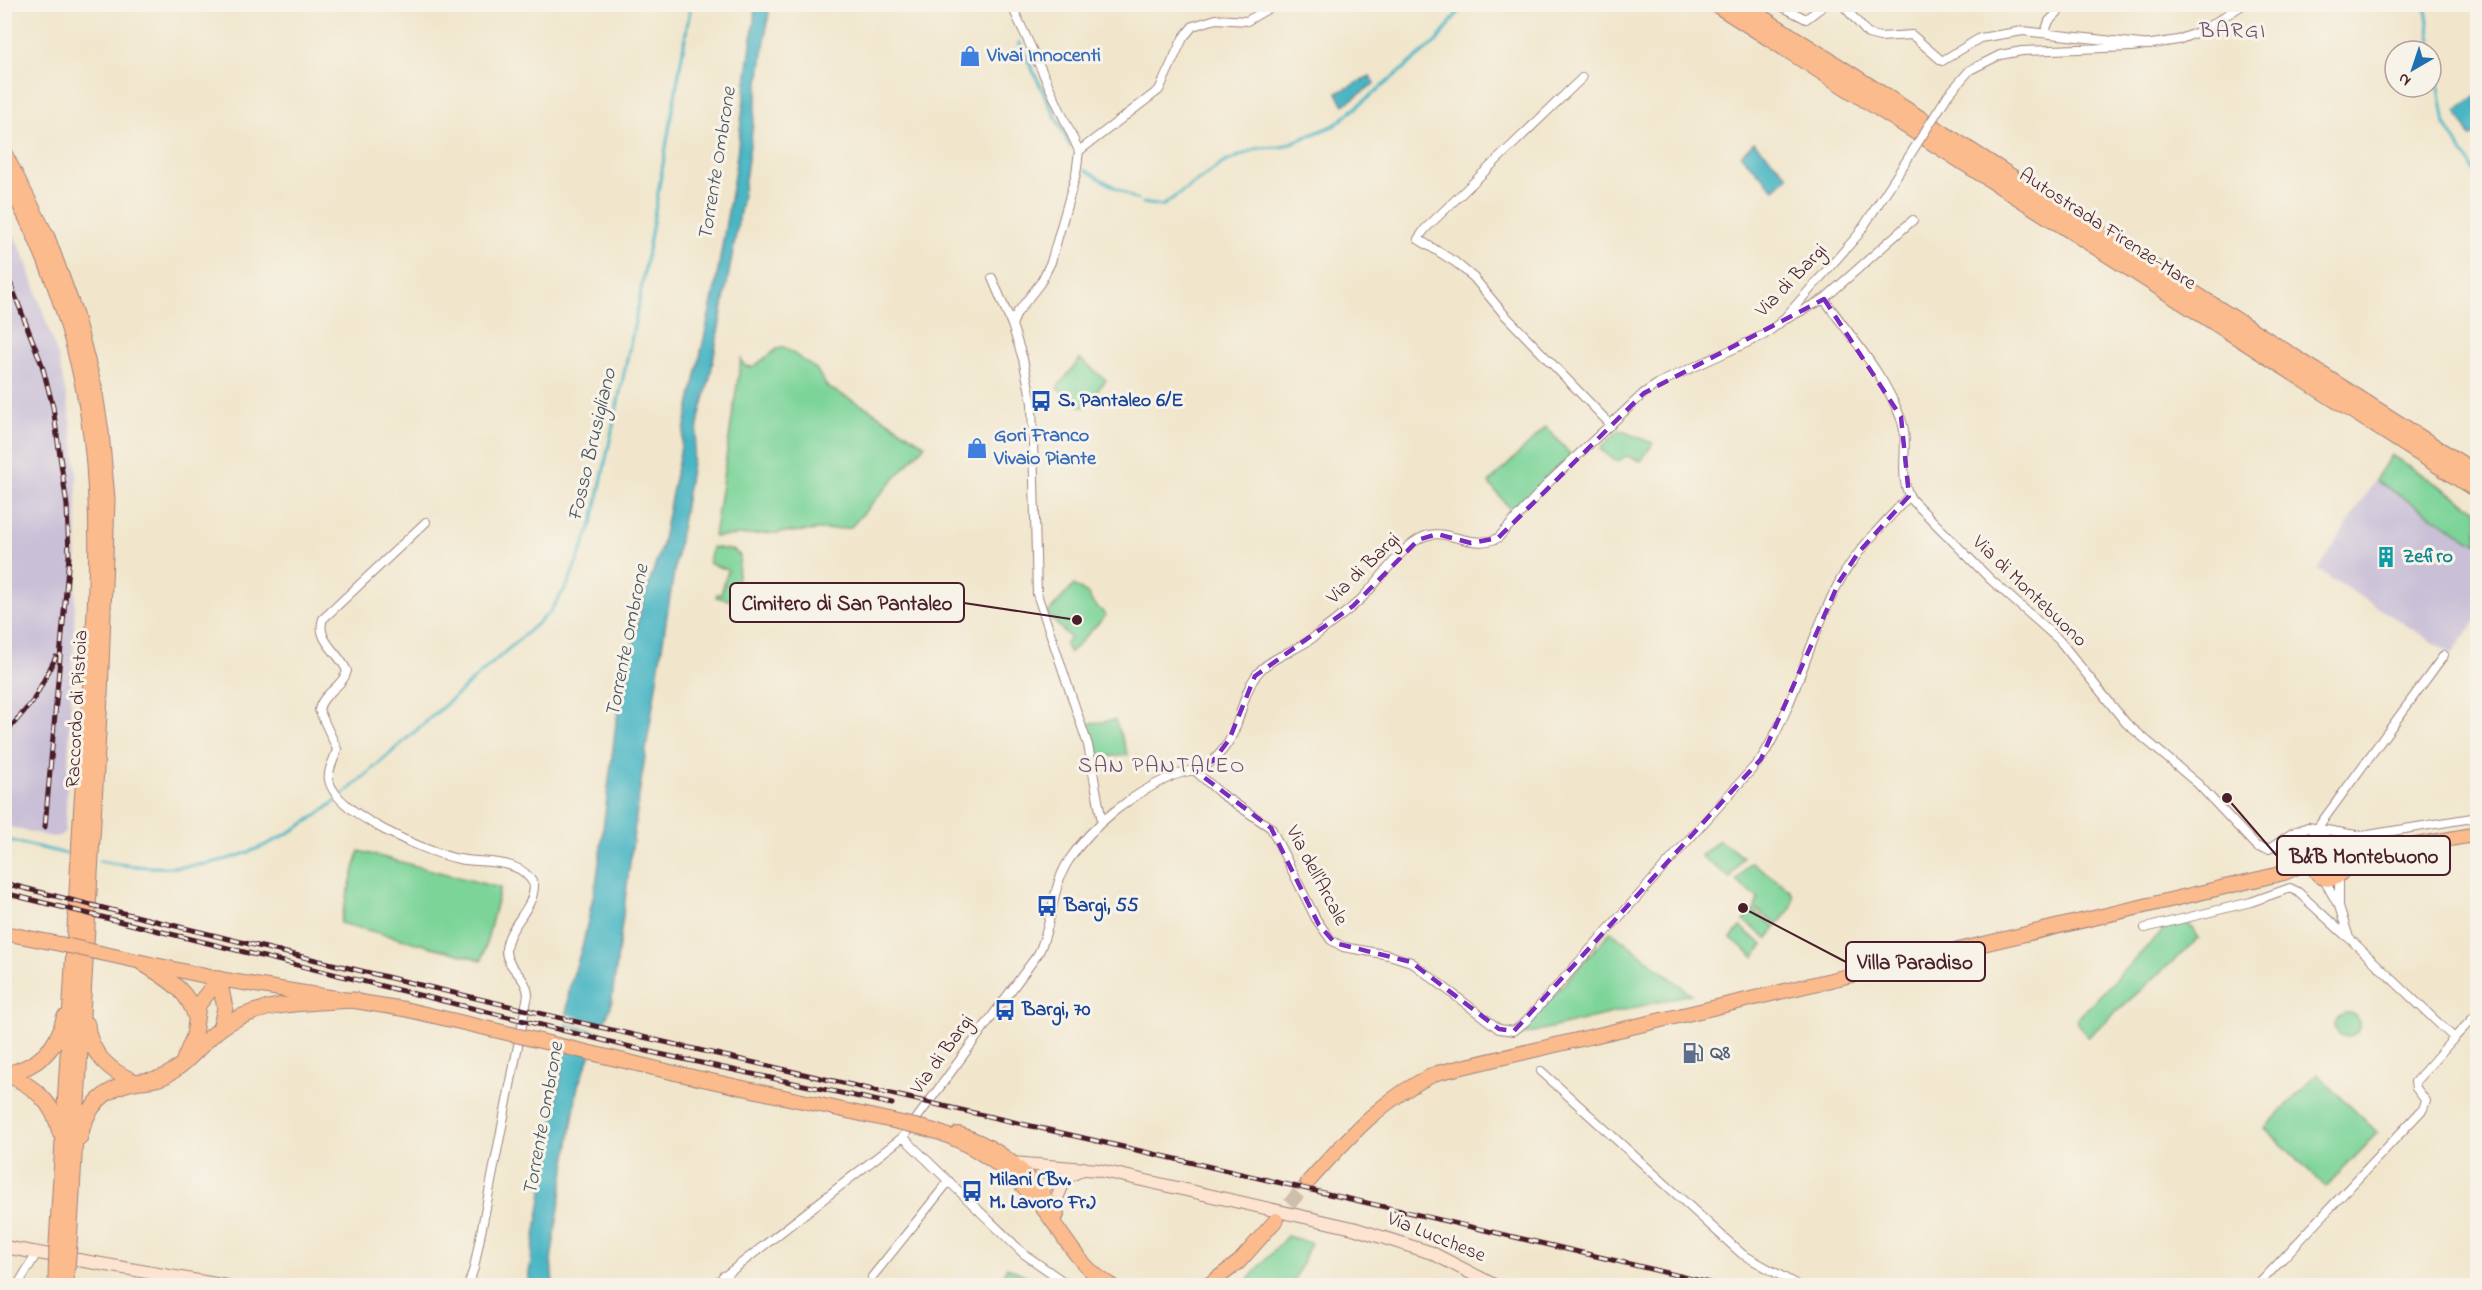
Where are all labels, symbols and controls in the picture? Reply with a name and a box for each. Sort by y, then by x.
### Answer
district label: BARGI [2198,16,2267,48]
north arrow [2383,39,2443,99]
place label: Vivai Innocenti [986,42,1101,71]
shop icon: Vivai Innocenti [958,44,982,68]
text: N [2393,66,2417,92]
water label: Torrente Ombrone [691,84,745,243]
street label: Autostrada Firenze-Mare [2013,162,2201,298]
street label: Via di Bargi [1749,238,1835,326]
water label: Fosso Brusigliano [561,365,626,524]
place label: S. Pantaleo 6/E [1058,387,1183,416]
bus stop icon: S. Pantaleo 6/E [1029,389,1053,413]
place label: Gori Franco Vivaio Piante [993,422,1097,474]
shop icon: Gori Franco Vivaio Piante [965,436,989,460]
street label: Via di Bargi [1320,526,1408,613]
street label: Via di Montebuono [1964,529,2093,655]
place label: Zefiro [2403,543,2453,572]
building icon: Zefiro [2374,545,2398,569]
water label: Torrente Ombrone [598,561,658,720]
callout: Cimitero di San Pantaleo [730,583,964,622]
text: Cimitero di San Pantaleo [742,590,952,620]
street label: Raccordo di Pistoia [59,629,97,789]
district label: SAN PANTALEO [1078,751,1246,783]
street label: Via dell'Arcale [1277,820,1354,931]
callout: B&B Montebuono [2277,836,2450,875]
text: B&B Montebuono [2289,843,2438,873]
place label: Bargi, 55 [1063,892,1139,922]
bus stop icon: Bargi, 55 [1035,894,1059,918]
callout: Villa Paradiso [1846,942,1985,981]
text: Villa Paradiso [1856,949,1973,979]
place label: Bargi, 70 [1021,996,1091,1026]
bus stop icon: Bargi, 70 [993,998,1017,1022]
street label: Via di Bargi [903,1009,983,1102]
water label: Torrente Ombrone [516,1039,573,1198]
place label: Q8 [1710,1039,1731,1068]
fuel station icon: Q8 [1681,1041,1705,1065]
place label: Milani (Bv. M. Lavoro Fr.) [989,1166,1096,1218]
bus stop icon: Milani (Bv. M. Lavoro Fr.) [960,1179,984,1203]
street label: Via Lucchese [1381,1205,1490,1271]

